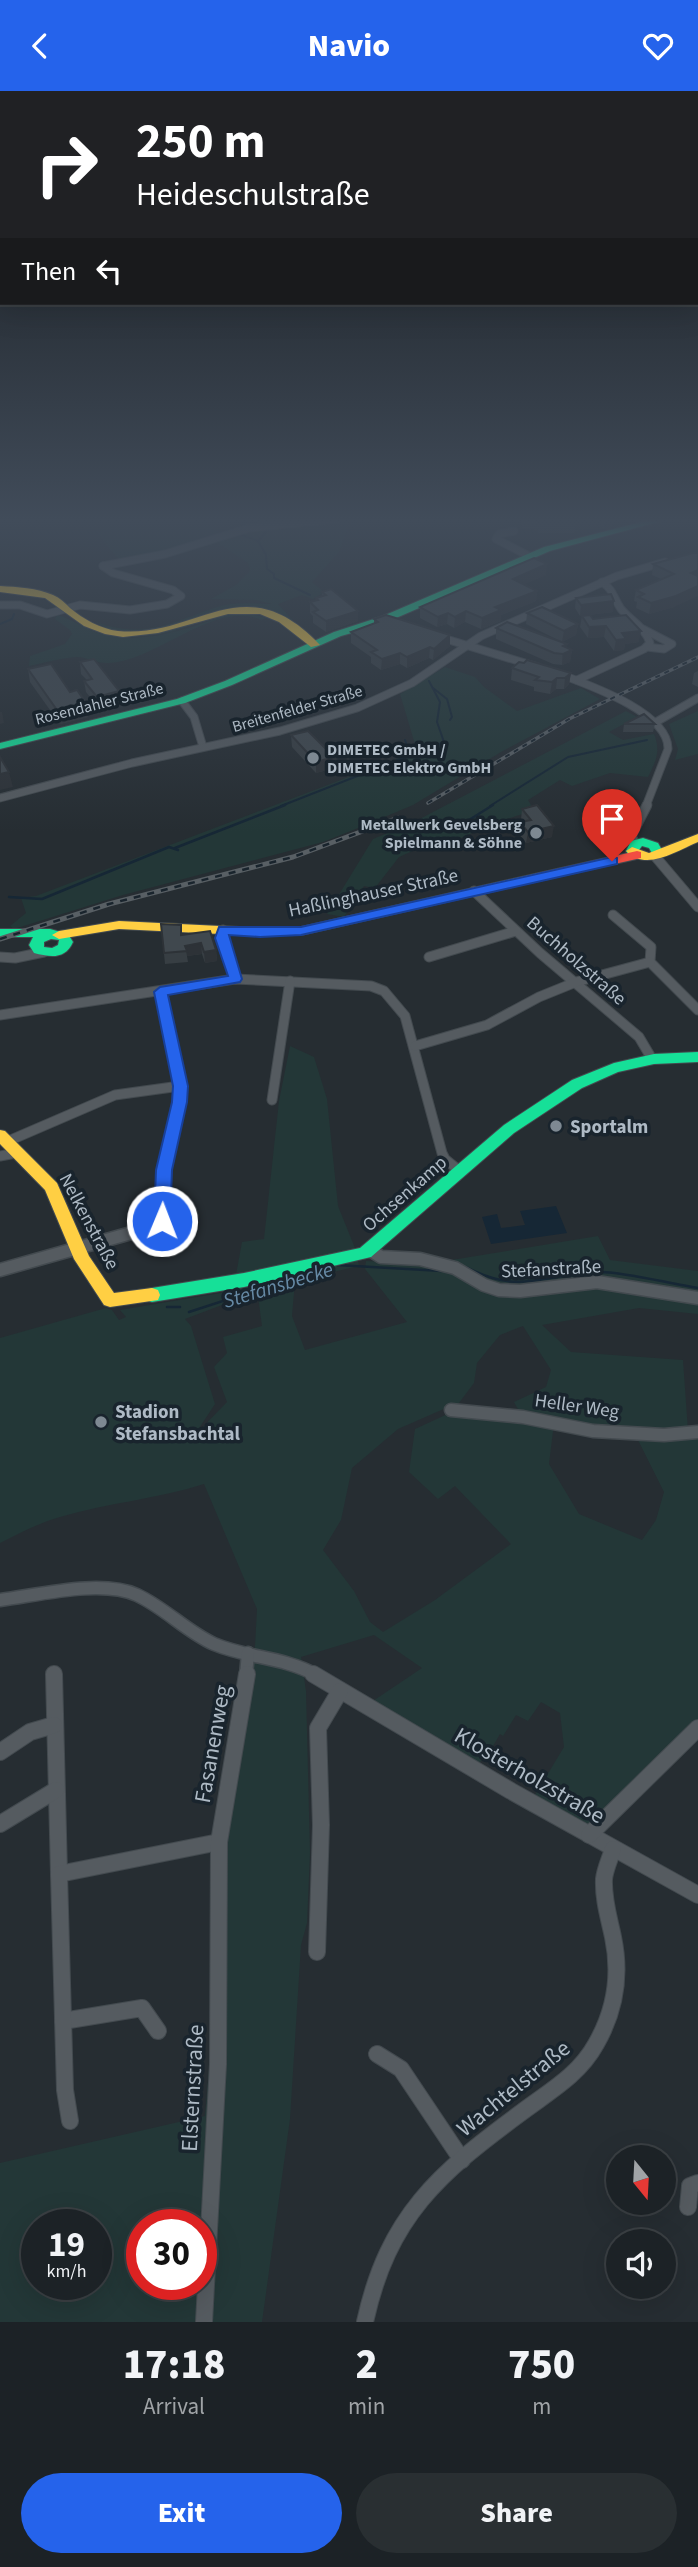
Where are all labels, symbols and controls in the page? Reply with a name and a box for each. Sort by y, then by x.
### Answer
text: Navio [308,23,390,69]
icon: back [21,27,59,65]
icon: heart [639,27,677,65]
text: 250 m [136,107,265,177]
icon: right [21,119,112,210]
text: Heideschulstraße [136,172,370,218]
icon: left [90,252,128,290]
text: Then [21,253,76,290]
street label: Rosendahler Straße [33,677,166,731]
street label: Breitenfelder Straße [230,680,365,738]
place label: DIMETEC GmbH / DIMETEC Elektro GmbH [327,739,491,779]
marker: DIMETEC GmbH / DIMETEC Elektro GmbH [305,750,321,766]
pin [582,789,642,861]
icon: arrive [593,800,631,838]
place label: Metallwerk Gevelsberg Spielmann & Söhne [361,814,522,854]
marker: Metallwerk Gevelsberg Spielmann & Söhne [528,825,544,841]
street label: Haßlinghauser Straße [286,862,461,925]
street label: Buchholzstraße [520,910,632,1012]
place label: Sportalm [570,1114,648,1141]
marker: Sportalm [548,1118,564,1134]
street label: Ochsenkamp [357,1150,453,1239]
street label: Nelkenstraße [52,1169,125,1275]
position arrow [125,1184,199,1258]
street label: Stefanstraße [500,1253,602,1286]
water label: Stefansbecke [219,1254,337,1316]
street label: Heller Weg [533,1387,621,1426]
place label: Stadion Stefansbachtal [115,1399,240,1448]
marker: Stadion Stefansbachtal [93,1414,109,1430]
street label: Fasanenweg [186,1682,239,1806]
street label: Klosterholzstraße [448,1719,611,1832]
street label: Elsternstraße [173,2024,212,2152]
street label: Wachtelstraße [449,2032,577,2145]
north arrow [606,2145,676,2215]
map controls [606,2145,676,2299]
speed limit sign: 30 [126,2209,217,2300]
text: 19 [48,2220,85,2270]
button: sound [606,2229,676,2299]
text: km/h [47,2259,86,2284]
text: 17:18 [123,2335,225,2395]
text: 2 [355,2335,378,2395]
text: 750 [508,2335,575,2395]
text: Arrival [143,2390,205,2423]
text: min [348,2390,385,2423]
text: m [532,2390,551,2423]
button: Exit [21,2473,342,2553]
button: Share [356,2473,677,2553]

